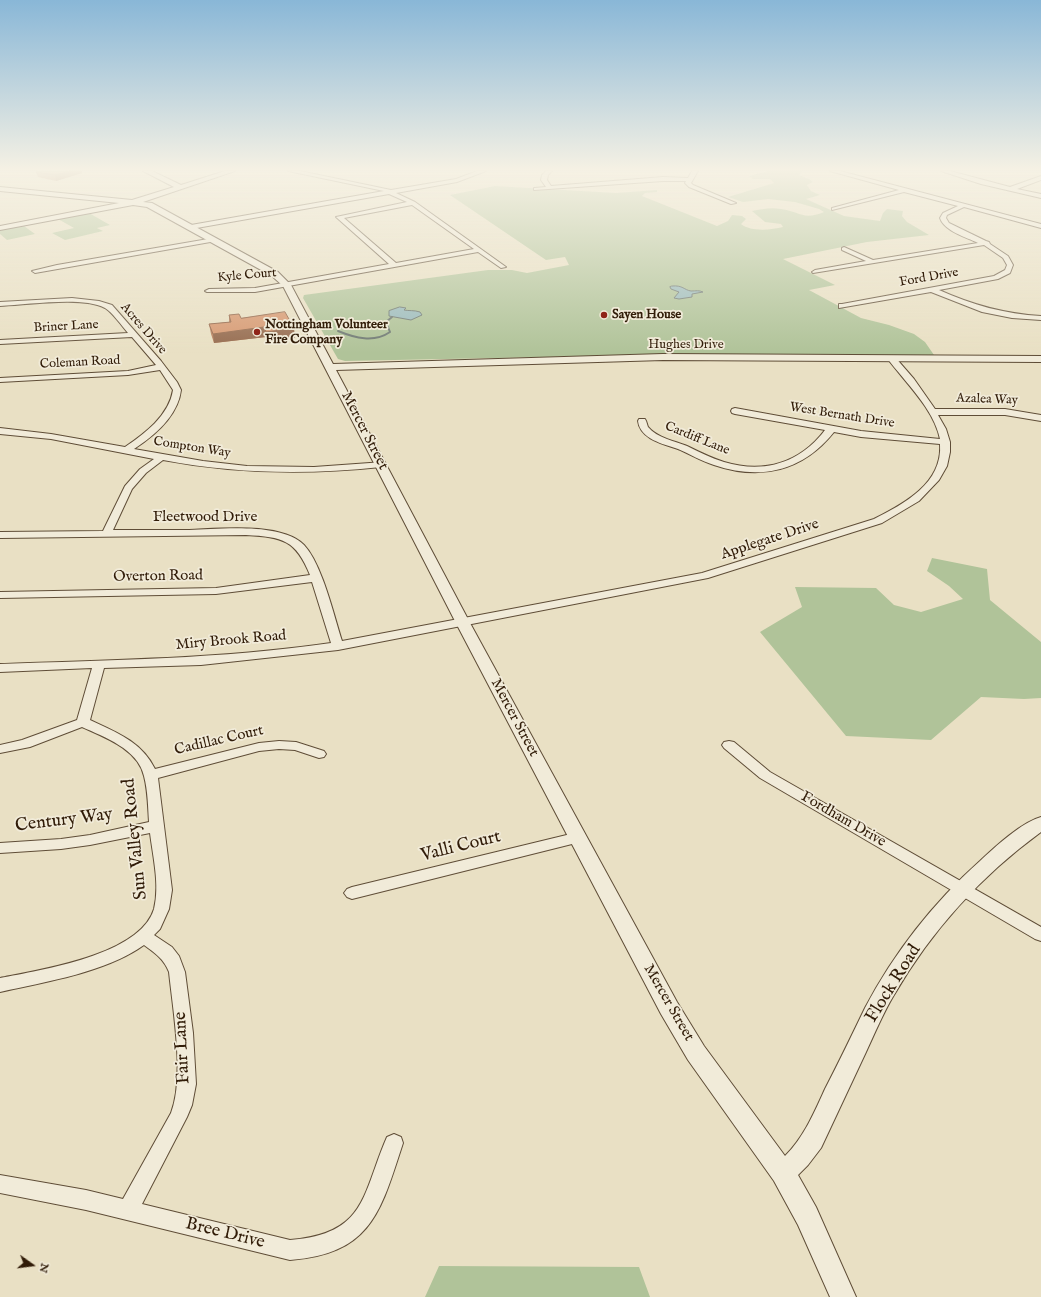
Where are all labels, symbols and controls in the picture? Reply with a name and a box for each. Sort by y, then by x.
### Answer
street label: Ford Drive [898,265,960,291]
street label: Kyle Court [217,266,277,286]
street label: Acres Drive [117,300,169,358]
place label: Sayen House [612,307,681,323]
marker: Sayen House [599,310,609,320]
place label: Nottingham Volunteer Fire Company [265,317,388,348]
street label: Briner Lane [33,318,99,336]
marker: Nottingham Volunteer Fire Company [252,327,262,337]
street label: Hughes Drive [648,337,724,353]
street label: Coleman Road [39,353,121,373]
street label: Mercer Street [337,389,391,473]
street label: Azalea Way [956,391,1018,409]
street label: West Bernath Drive [788,400,896,432]
street label: Cardiff Lane [662,419,732,459]
street label: Compton Way [152,434,232,462]
street label: Fleetwood Drive [153,509,257,527]
street label: Applegate Drive [719,516,821,564]
street label: Overton Road [113,567,203,587]
street label: Miry Brook Road [175,627,287,655]
street label: Mercer Street [486,676,542,760]
street label: Cadillac Court [173,722,265,760]
street label: Sun Valley Road [119,777,153,901]
street label: Fordham Drive [797,788,889,852]
street label: Century Way [14,804,114,838]
street label: Valli Court [419,827,503,867]
street label: Flock Road [862,941,926,1027]
street label: Mercer Street [639,961,697,1045]
street label: Fair Lane [170,1011,196,1085]
street label: Bree Drive [183,1214,267,1254]
north arrow [12,1245,52,1285]
text: N [36,1262,52,1274]

